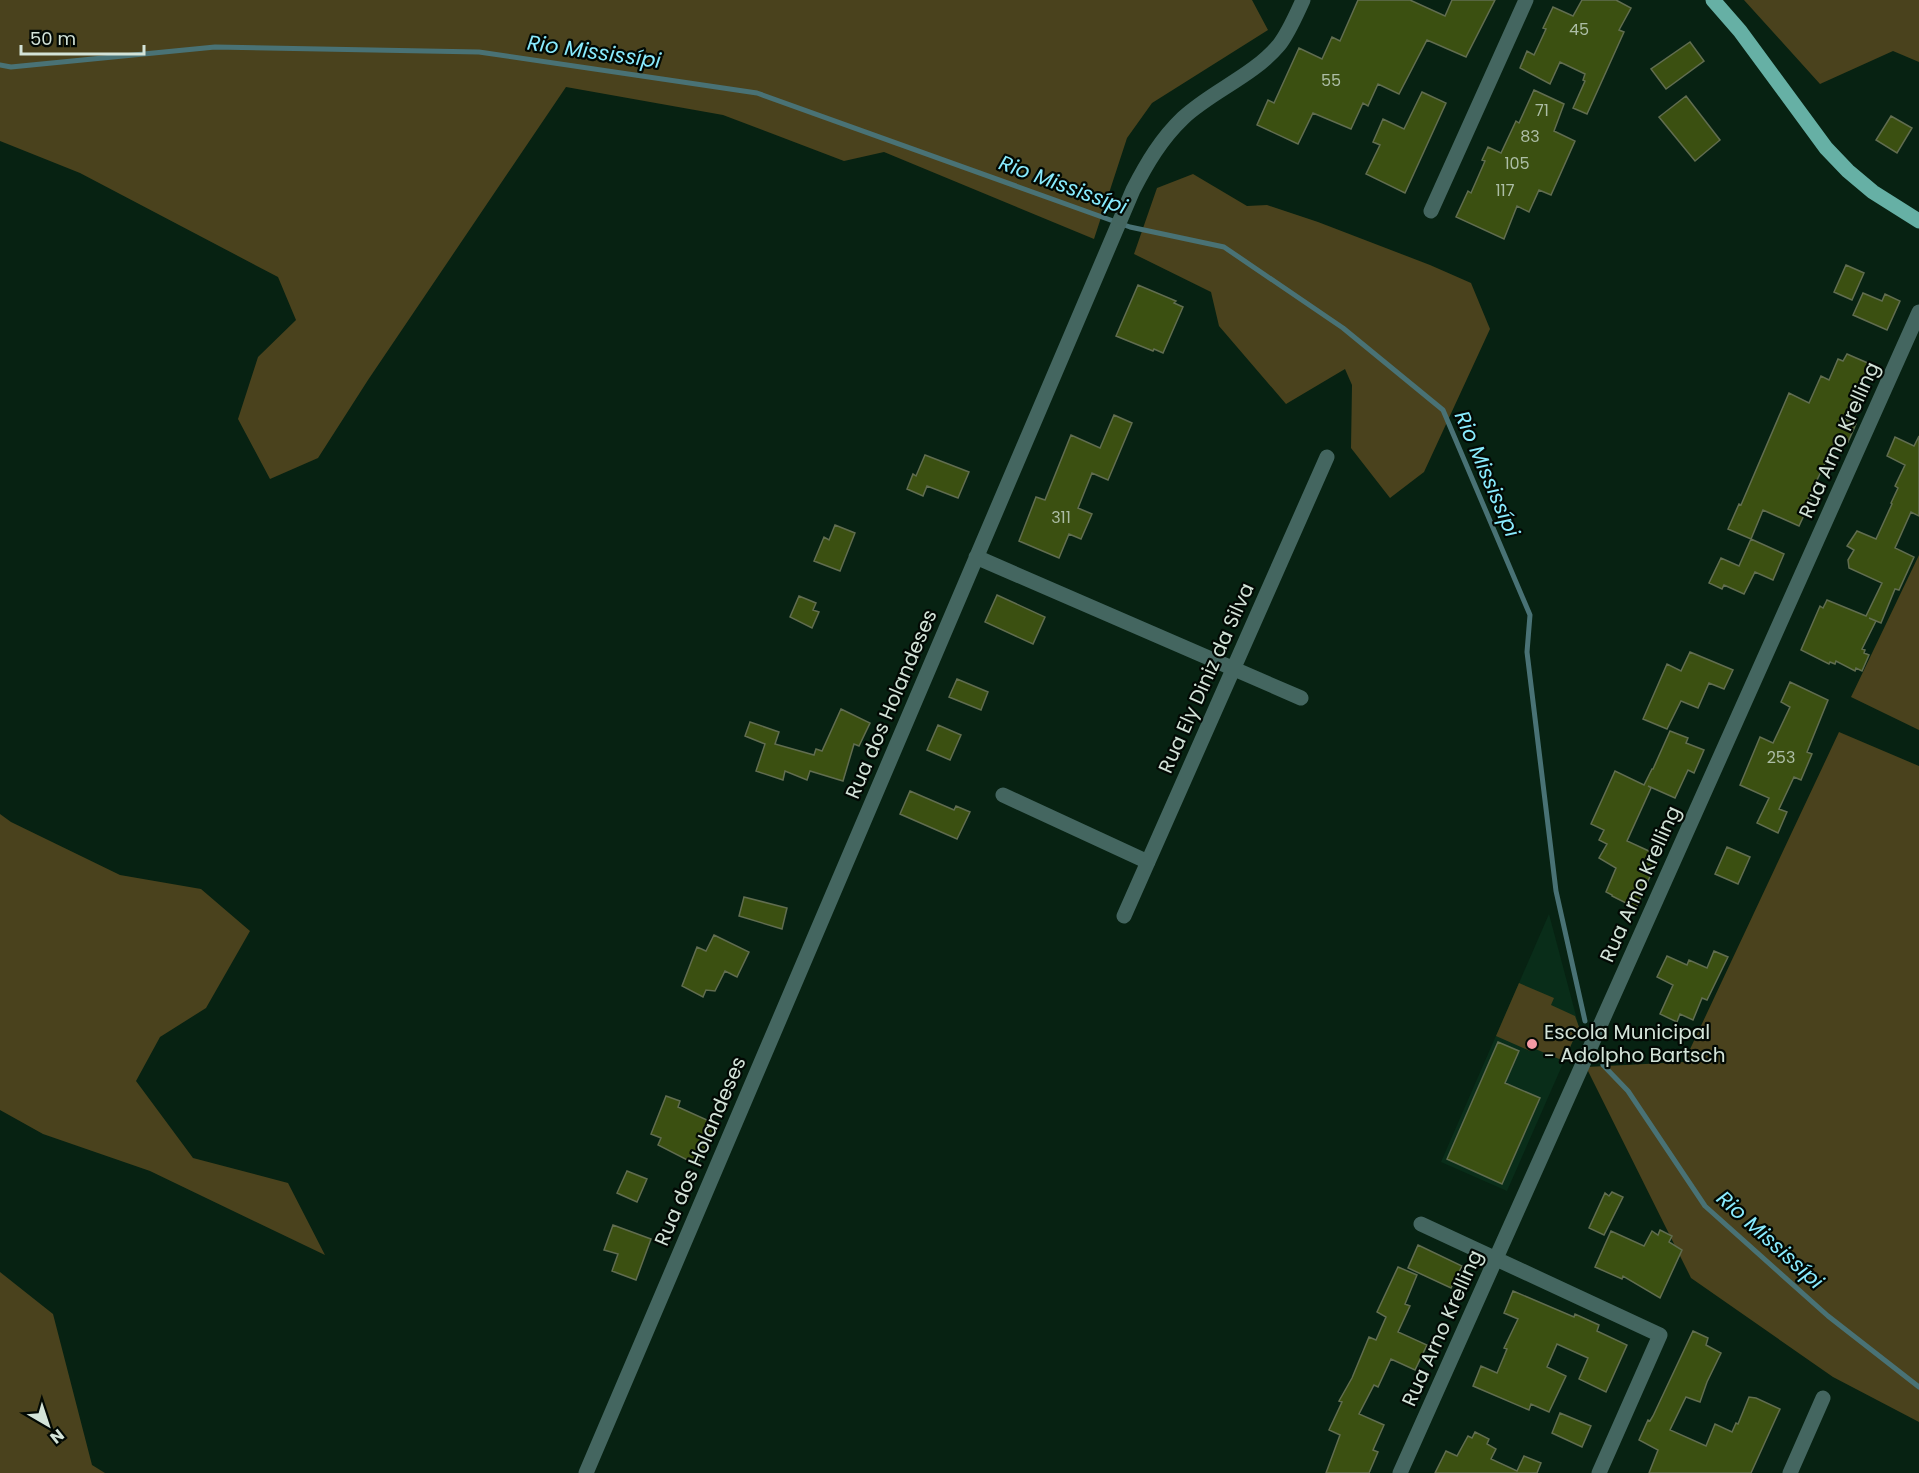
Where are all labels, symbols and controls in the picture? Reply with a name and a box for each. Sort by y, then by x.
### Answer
scale bar [21,18,144,56]
house number: 45 [1569,18,1589,41]
text: 50 m [30,26,76,51]
water label: Rio Mississípi [525,28,663,75]
house number: 55 [1321,69,1341,92]
house number: 71 [1535,99,1549,122]
house number: 83 [1520,125,1540,148]
water label: Rio Mississípi [995,148,1132,221]
house number: 105 [1504,152,1530,175]
house number: 117 [1496,179,1515,202]
street label: Rua Arno Krelling [1792,357,1886,523]
water label: Rio Mississípi [1448,406,1527,542]
house number: 311 [1051,506,1071,529]
street label: Rua Ely Diniz da Silva [1151,578,1261,778]
street label: Rua dos Holandeses [838,605,944,803]
house number: 253 [1767,746,1795,769]
street label: Rua Arno Krelling [1593,801,1687,967]
place label: Escola Municipal - Adolpho Bartsch [1544,1018,1725,1069]
marker: Escola Municipal - Adolpho Bartsch [1525,1037,1539,1051]
street label: Rua dos Holandeses [647,1052,753,1250]
water label: Rio Mississípi [1711,1184,1831,1296]
street label: Rua Arno Krelling [1395,1245,1489,1411]
north arrow [18,1395,78,1455]
text: N [45,1424,69,1449]

